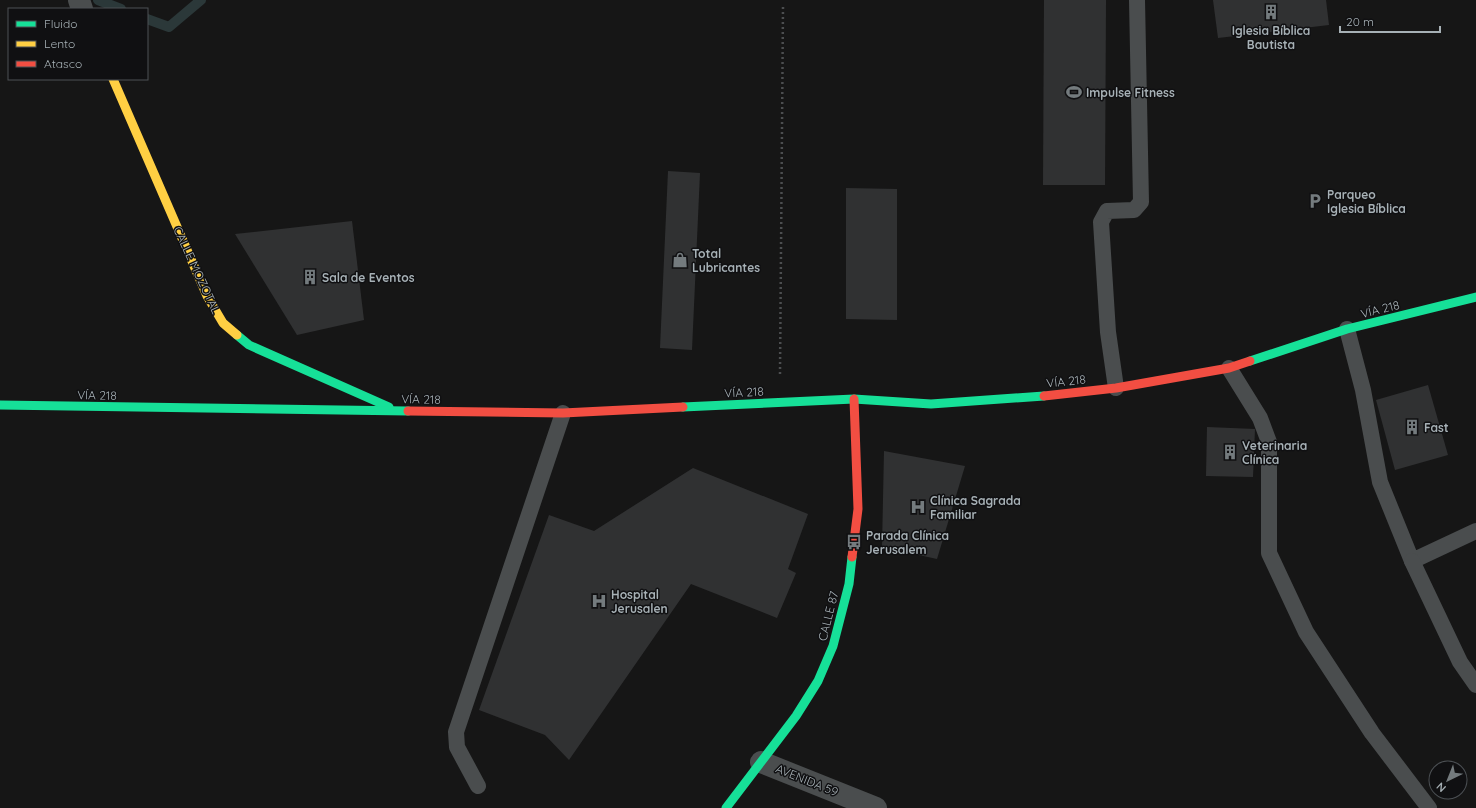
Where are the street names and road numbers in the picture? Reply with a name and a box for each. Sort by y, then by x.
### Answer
street label: CALLE MOZOTAL [170,224,224,317]
street label: VÍA 218 [1359,297,1401,321]
street label: VÍA 218 [1046,371,1086,391]
street label: VÍA 218 [724,383,764,401]
street label: VÍA 218 [77,387,117,403]
street label: VÍA 218 [401,391,441,407]
street label: CALLE 87 [815,590,841,642]
street label: AVENIDA 59 [774,761,841,799]

